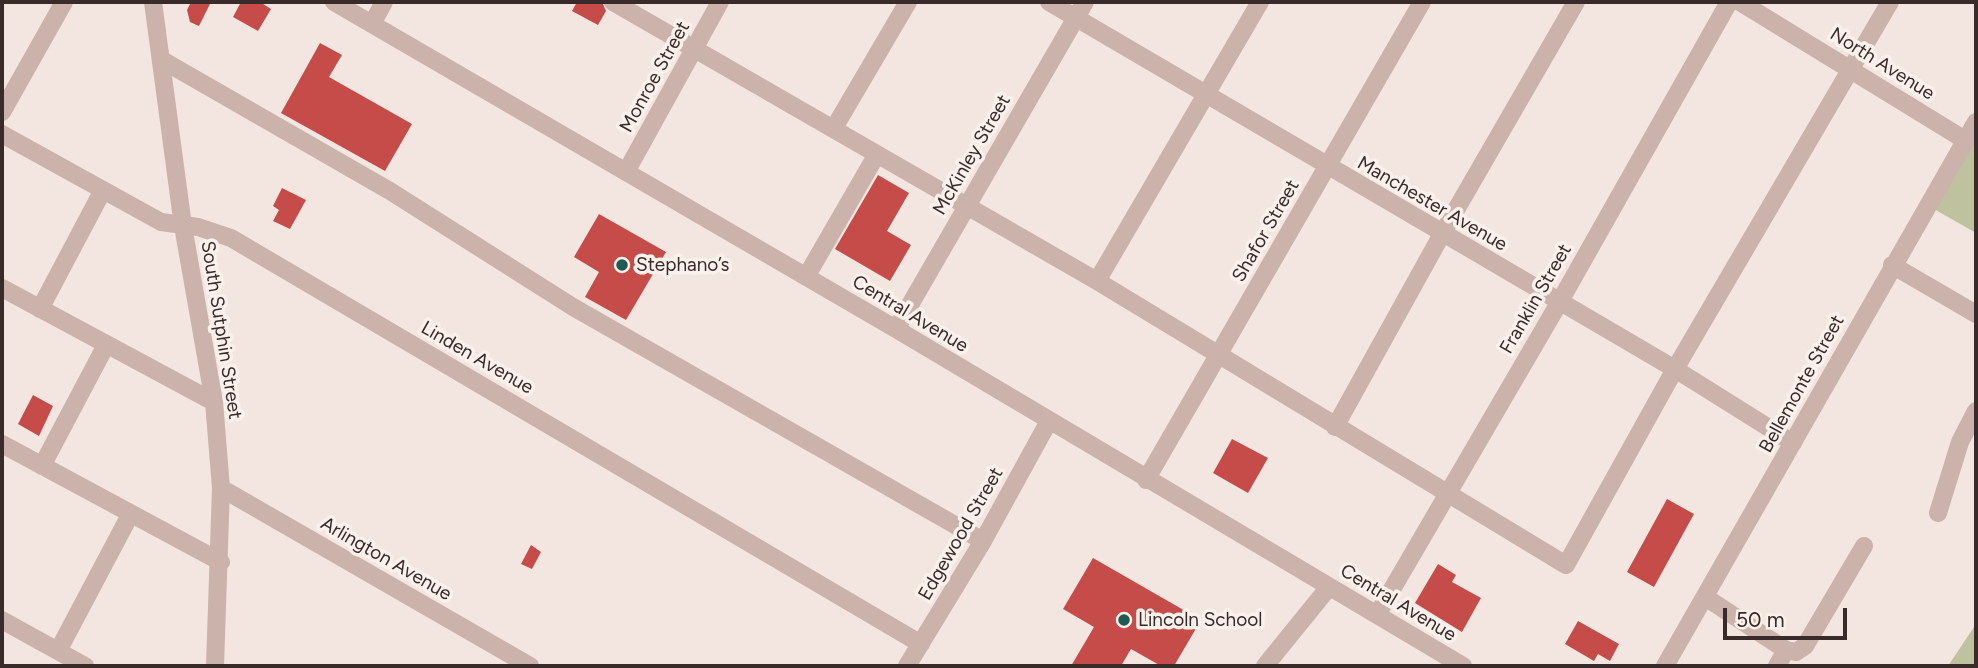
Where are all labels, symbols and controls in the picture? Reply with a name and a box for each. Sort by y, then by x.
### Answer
street label: Monroe Street [615,18,695,136]
street label: North Avenue [1826,23,1938,105]
street label: McKinley Street [928,91,1016,219]
street label: Manchester Avenue [1353,152,1511,256]
street label: Shafor Street [1228,176,1304,286]
street label: South Sutphin Street [196,239,246,421]
street label: Franklin Street [1495,240,1577,358]
place label: Stephano’s [636,254,729,276]
marker: Stephano’s [614,257,630,273]
street label: Central Avenue [848,270,972,358]
street label: Bellemonte Street [1755,311,1849,457]
street label: Linden Avenue [417,317,537,399]
street label: Edgewood Street [914,464,1008,604]
street label: Arlington Avenue [317,512,455,606]
street label: Central Avenue [1336,559,1460,647]
scale bar [1726,594,1850,638]
text: 50 m [1736,607,1785,632]
place label: Lincoln School [1138,609,1262,631]
marker: Lincoln School [1116,612,1132,628]

